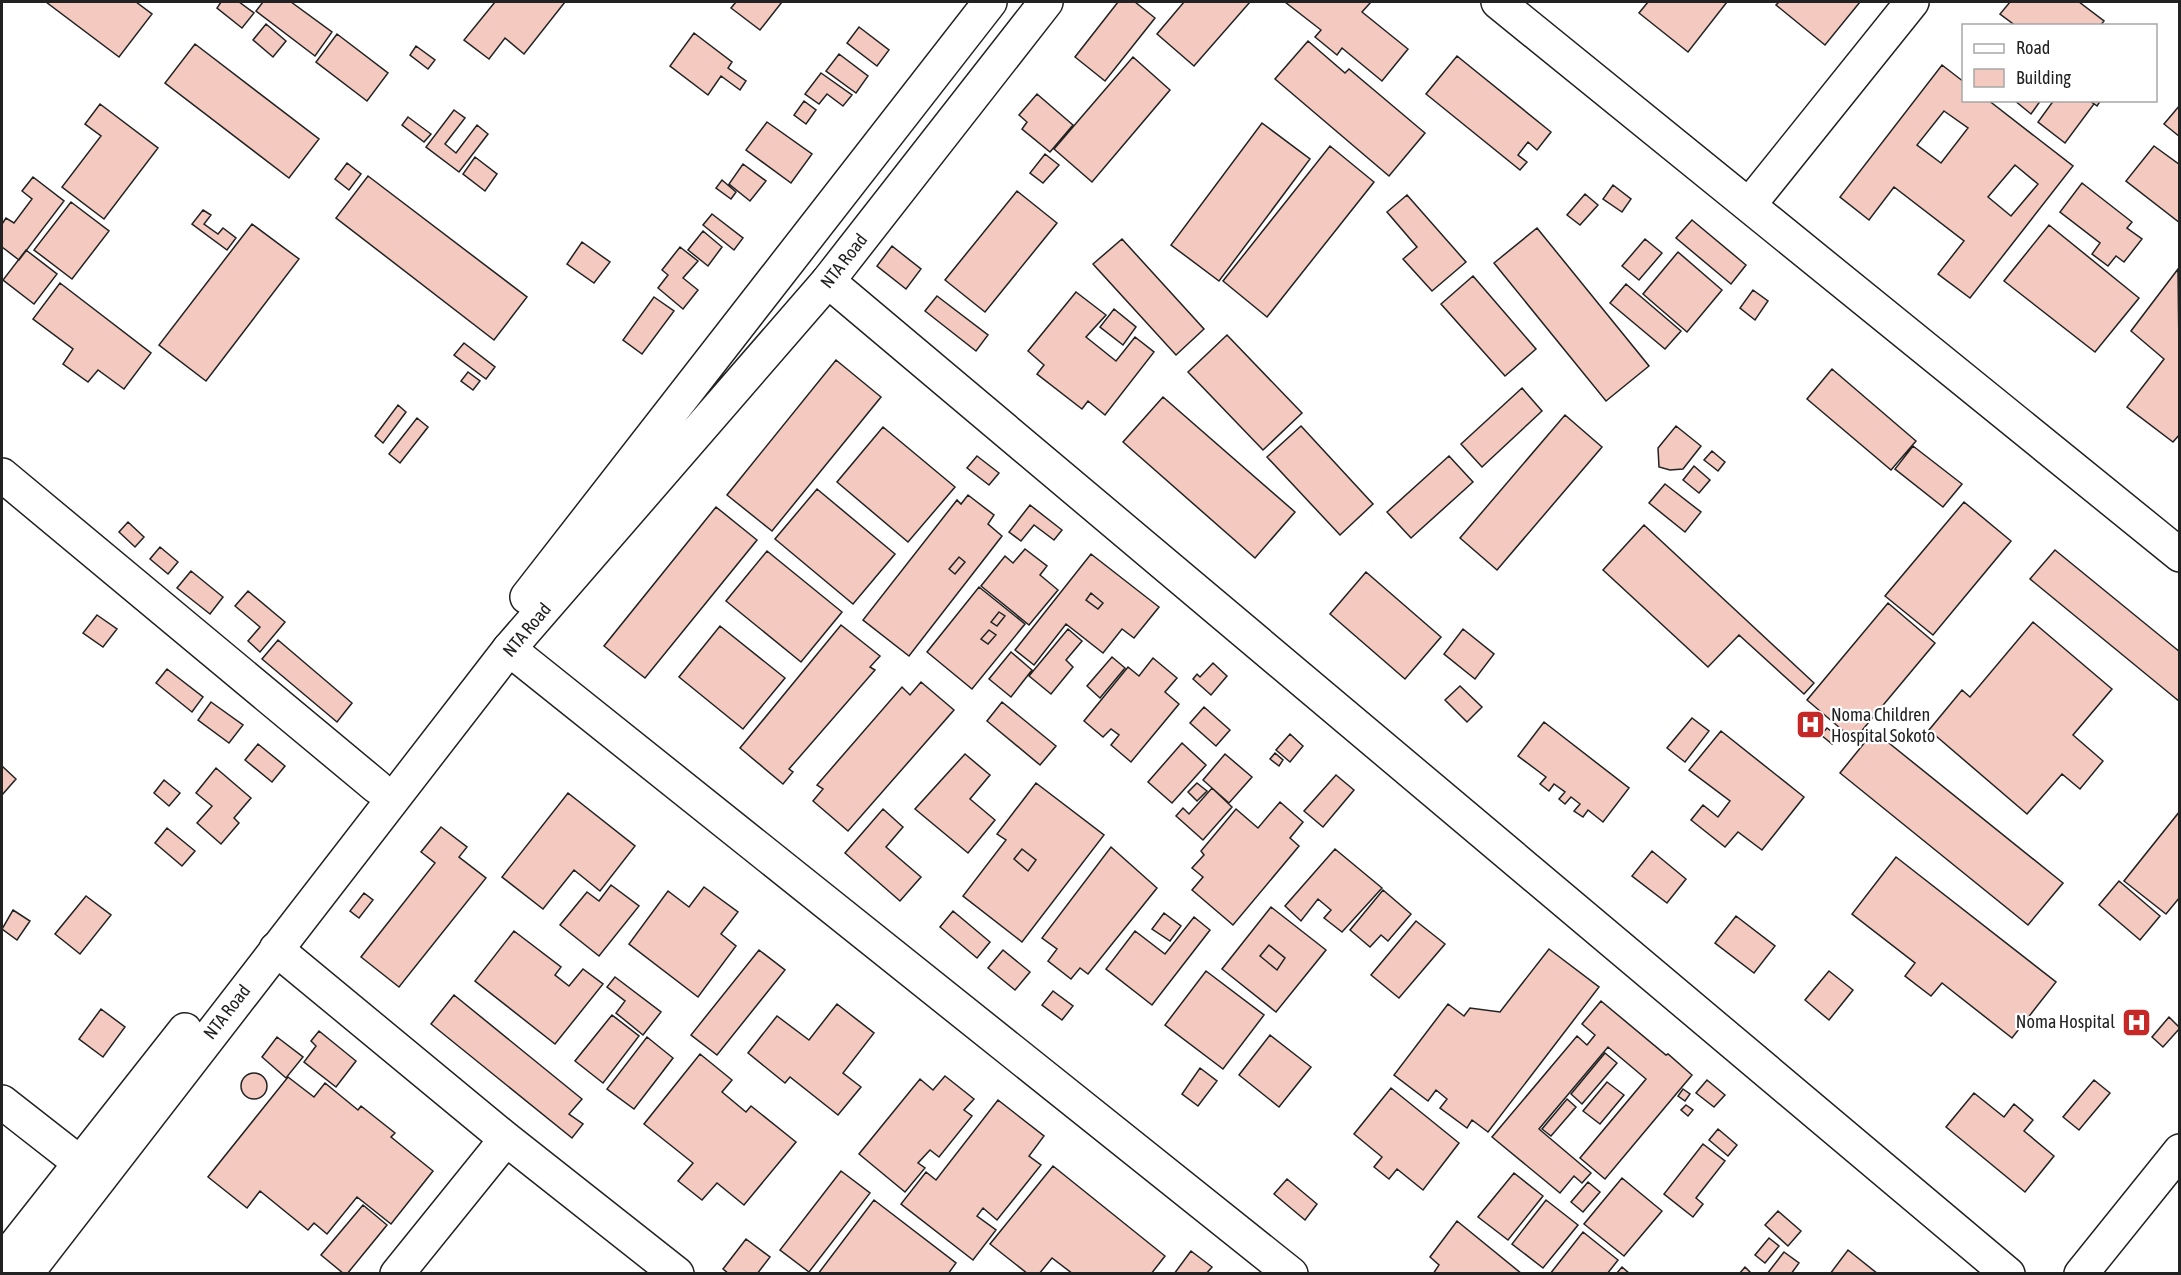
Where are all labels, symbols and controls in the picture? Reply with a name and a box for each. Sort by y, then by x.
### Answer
legend [1962,24,2157,102]
text: Road [2016,37,2050,58]
text: Building [2016,67,2071,88]
street label: NTA Road [816,229,871,292]
street label: NTA Road [498,599,555,661]
place label: Noma Children Hospital Sokoto [1831,704,1935,746]
hospital icon: Noma Children Hospital Sokoto [1794,709,1826,741]
street label: NTA Road [199,980,254,1043]
hospital icon: Noma Hospital [2120,1006,2152,1038]
place label: Noma Hospital [2016,1011,2115,1032]

